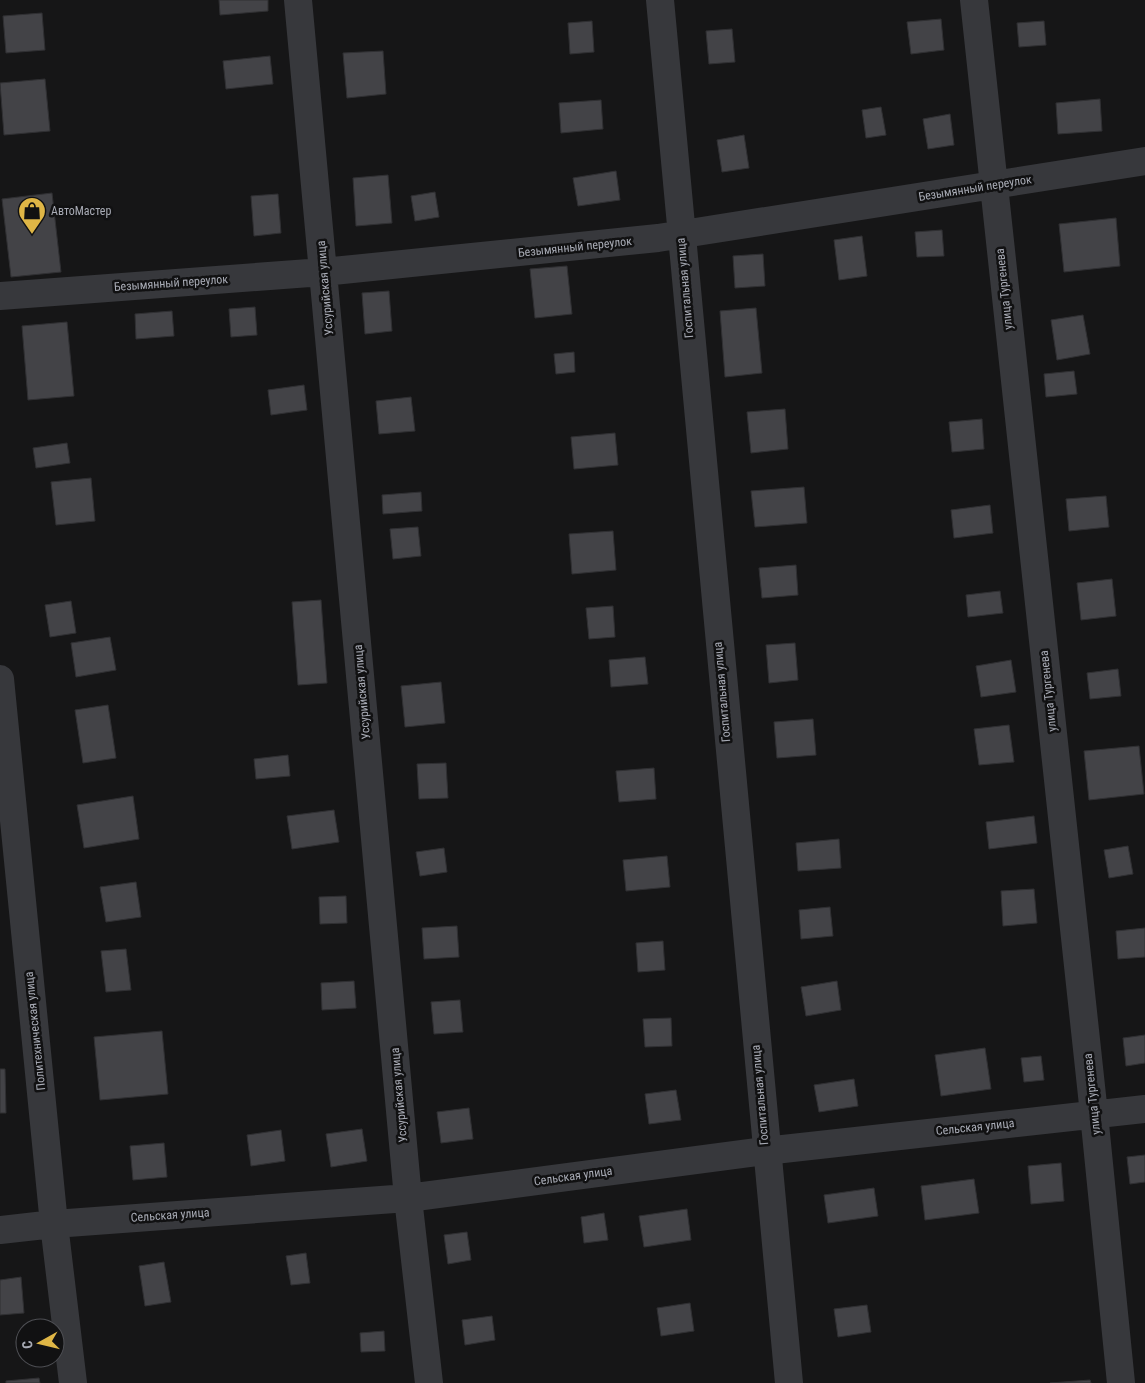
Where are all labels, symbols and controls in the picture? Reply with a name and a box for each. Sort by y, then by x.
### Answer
street label: Безымянный переулок [917,172,1033,204]
shop icon: АвтоМастер [17,196,47,235]
place label: АвтоМастер [51,204,111,218]
street label: Безымянный переулок [517,234,633,260]
street label: Госпитальная улица [674,237,696,339]
street label: Уссурийская улица [314,240,336,336]
street label: улица Тургенева [993,247,1015,330]
street label: Безымянный переулок [113,272,229,294]
street label: Госпитальная улица [711,641,733,743]
street label: Уссурийская улица [351,644,373,740]
street label: улица Тургенева [1037,649,1059,732]
street label: Политехническая улица [22,971,48,1091]
street label: Госпитальная улица [749,1044,771,1146]
street label: Уссурийская улица [388,1047,410,1143]
street label: улица Тургенева [1081,1052,1103,1135]
street label: Сельская улица [935,1116,1015,1138]
street label: Сельская улица [533,1164,613,1188]
street label: Сельская улица [130,1205,210,1225]
north arrow [15,1318,65,1368]
text: С [19,1340,36,1350]

